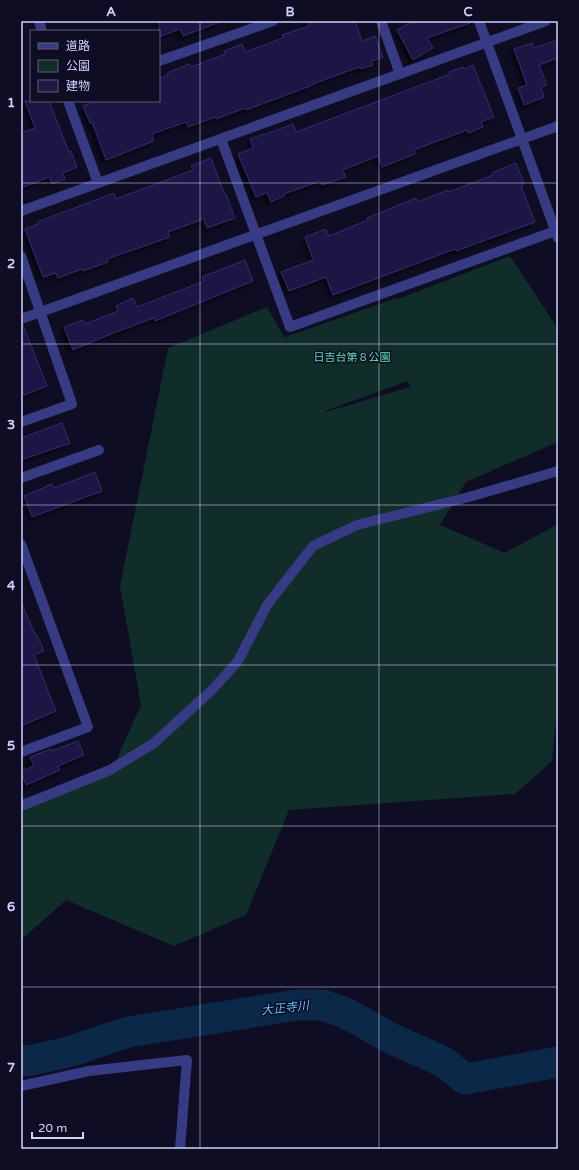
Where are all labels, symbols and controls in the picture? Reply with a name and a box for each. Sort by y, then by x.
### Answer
text: A [106,4,116,20]
text: B [285,4,295,20]
text: C [463,4,473,20]
legend [30,30,160,102]
text: 道路 [66,39,90,53]
text: 公園 [66,59,90,73]
text: 建物 [66,79,90,93]
text: 1 [7,95,15,111]
text: 2 [7,256,15,272]
park label: 日吉台第８公園 [314,351,391,364]
text: 3 [7,417,15,433]
text: 4 [7,578,16,594]
text: 5 [7,738,15,754]
text: 6 [7,899,15,915]
water label: 大正寺川 [260,998,312,1017]
text: 7 [7,1060,15,1076]
scale bar [32,1114,83,1140]
text: 20 m [38,1121,67,1135]

